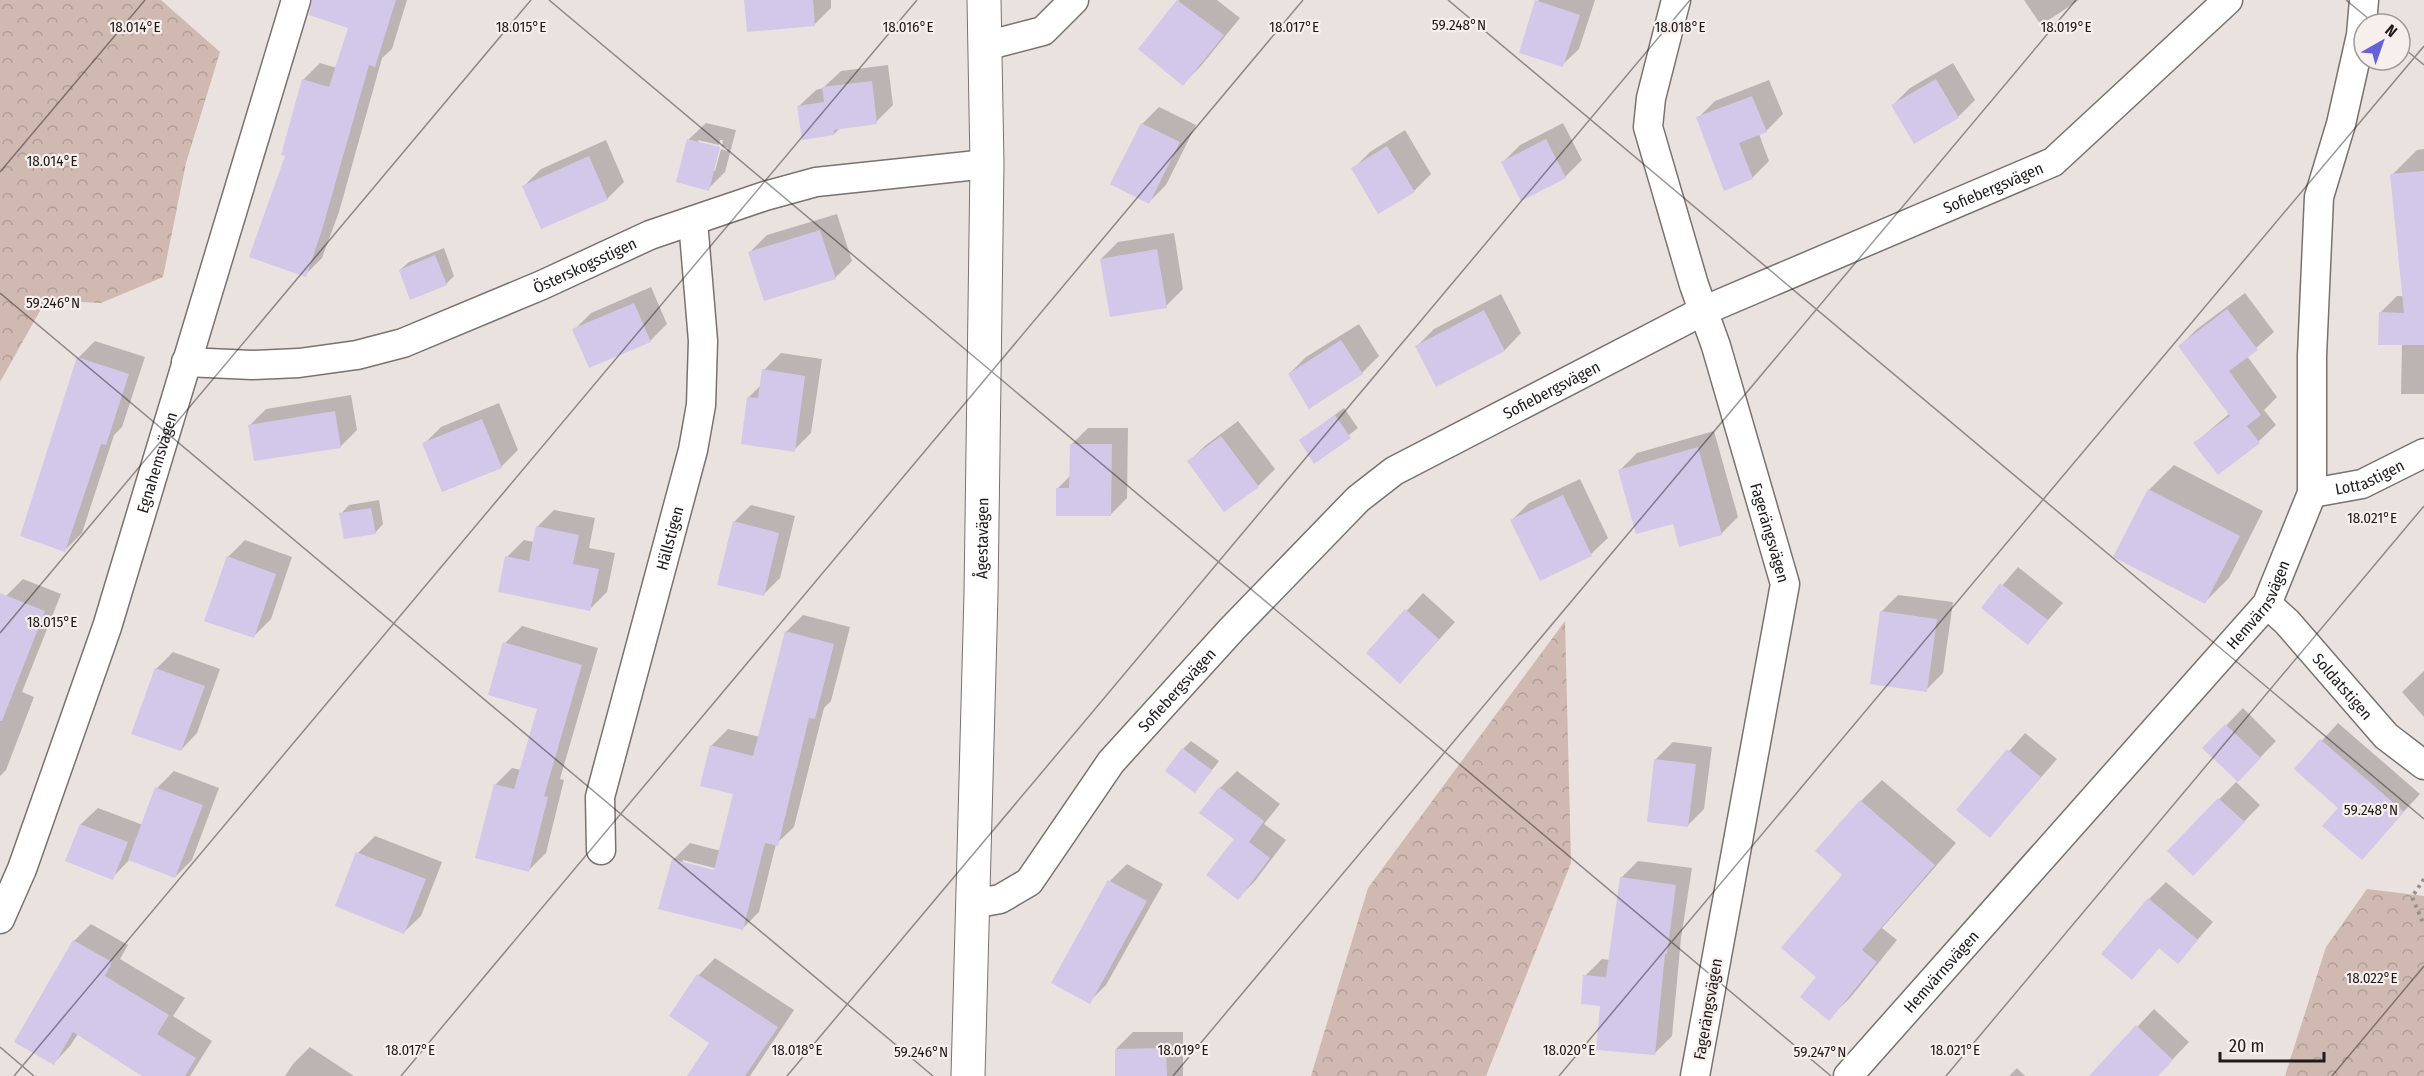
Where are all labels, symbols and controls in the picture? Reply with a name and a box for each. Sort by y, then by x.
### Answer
north arrow [2352,12,2412,72]
text: 59.248°N [1432,16,1486,34]
text: 18.014°E [110,18,160,36]
text: 18.015°E [496,18,546,36]
text: 18.016°E [882,18,934,36]
text: 18.017°E [1269,18,1319,36]
text: 18.018°E [1654,18,1706,36]
text: 18.019°E [2040,18,2092,36]
text: N [2382,21,2401,41]
text: 18.014°E [27,152,77,170]
street label: Sofiebergsvägen [1940,158,2046,217]
street label: Österskogsstigen [530,233,639,297]
text: 59.246°N [26,294,80,312]
street label: Sofiebergsvägen [1500,357,1603,423]
street label: Egnahemsvägen [132,410,181,515]
street label: Lottastigen [2333,455,2407,498]
street label: Fagerängsvägen [1747,481,1794,584]
street label: Ågestavägen [971,497,992,579]
street label: Hällstigen [652,504,687,572]
text: 18.021°E [2347,509,2397,527]
street label: Hemvärnsvägen [2222,557,2293,653]
text: 18.015°E [27,613,77,631]
street label: Sofiebergsvägen [1134,644,1220,736]
street label: Soldatstigen [2309,649,2377,723]
text: 59.248°N [2344,801,2398,819]
street label: Hemvärnsvägen [1900,926,1982,1016]
street label: Fagerängsvägen [1690,957,1726,1061]
text: 18.022°E [2346,969,2398,987]
scale bar [2220,1025,2324,1063]
text: 20 m [2229,1035,2264,1057]
text: 18.017°E [385,1041,435,1059]
text: 18.018°E [771,1041,823,1059]
text: 18.019°E [1157,1041,1209,1059]
text: 18.020°E [1543,1041,1595,1059]
text: 18.021°E [1930,1041,1980,1059]
text: 59.246°N [894,1043,948,1061]
text: 59.247°N [1794,1043,1846,1061]

